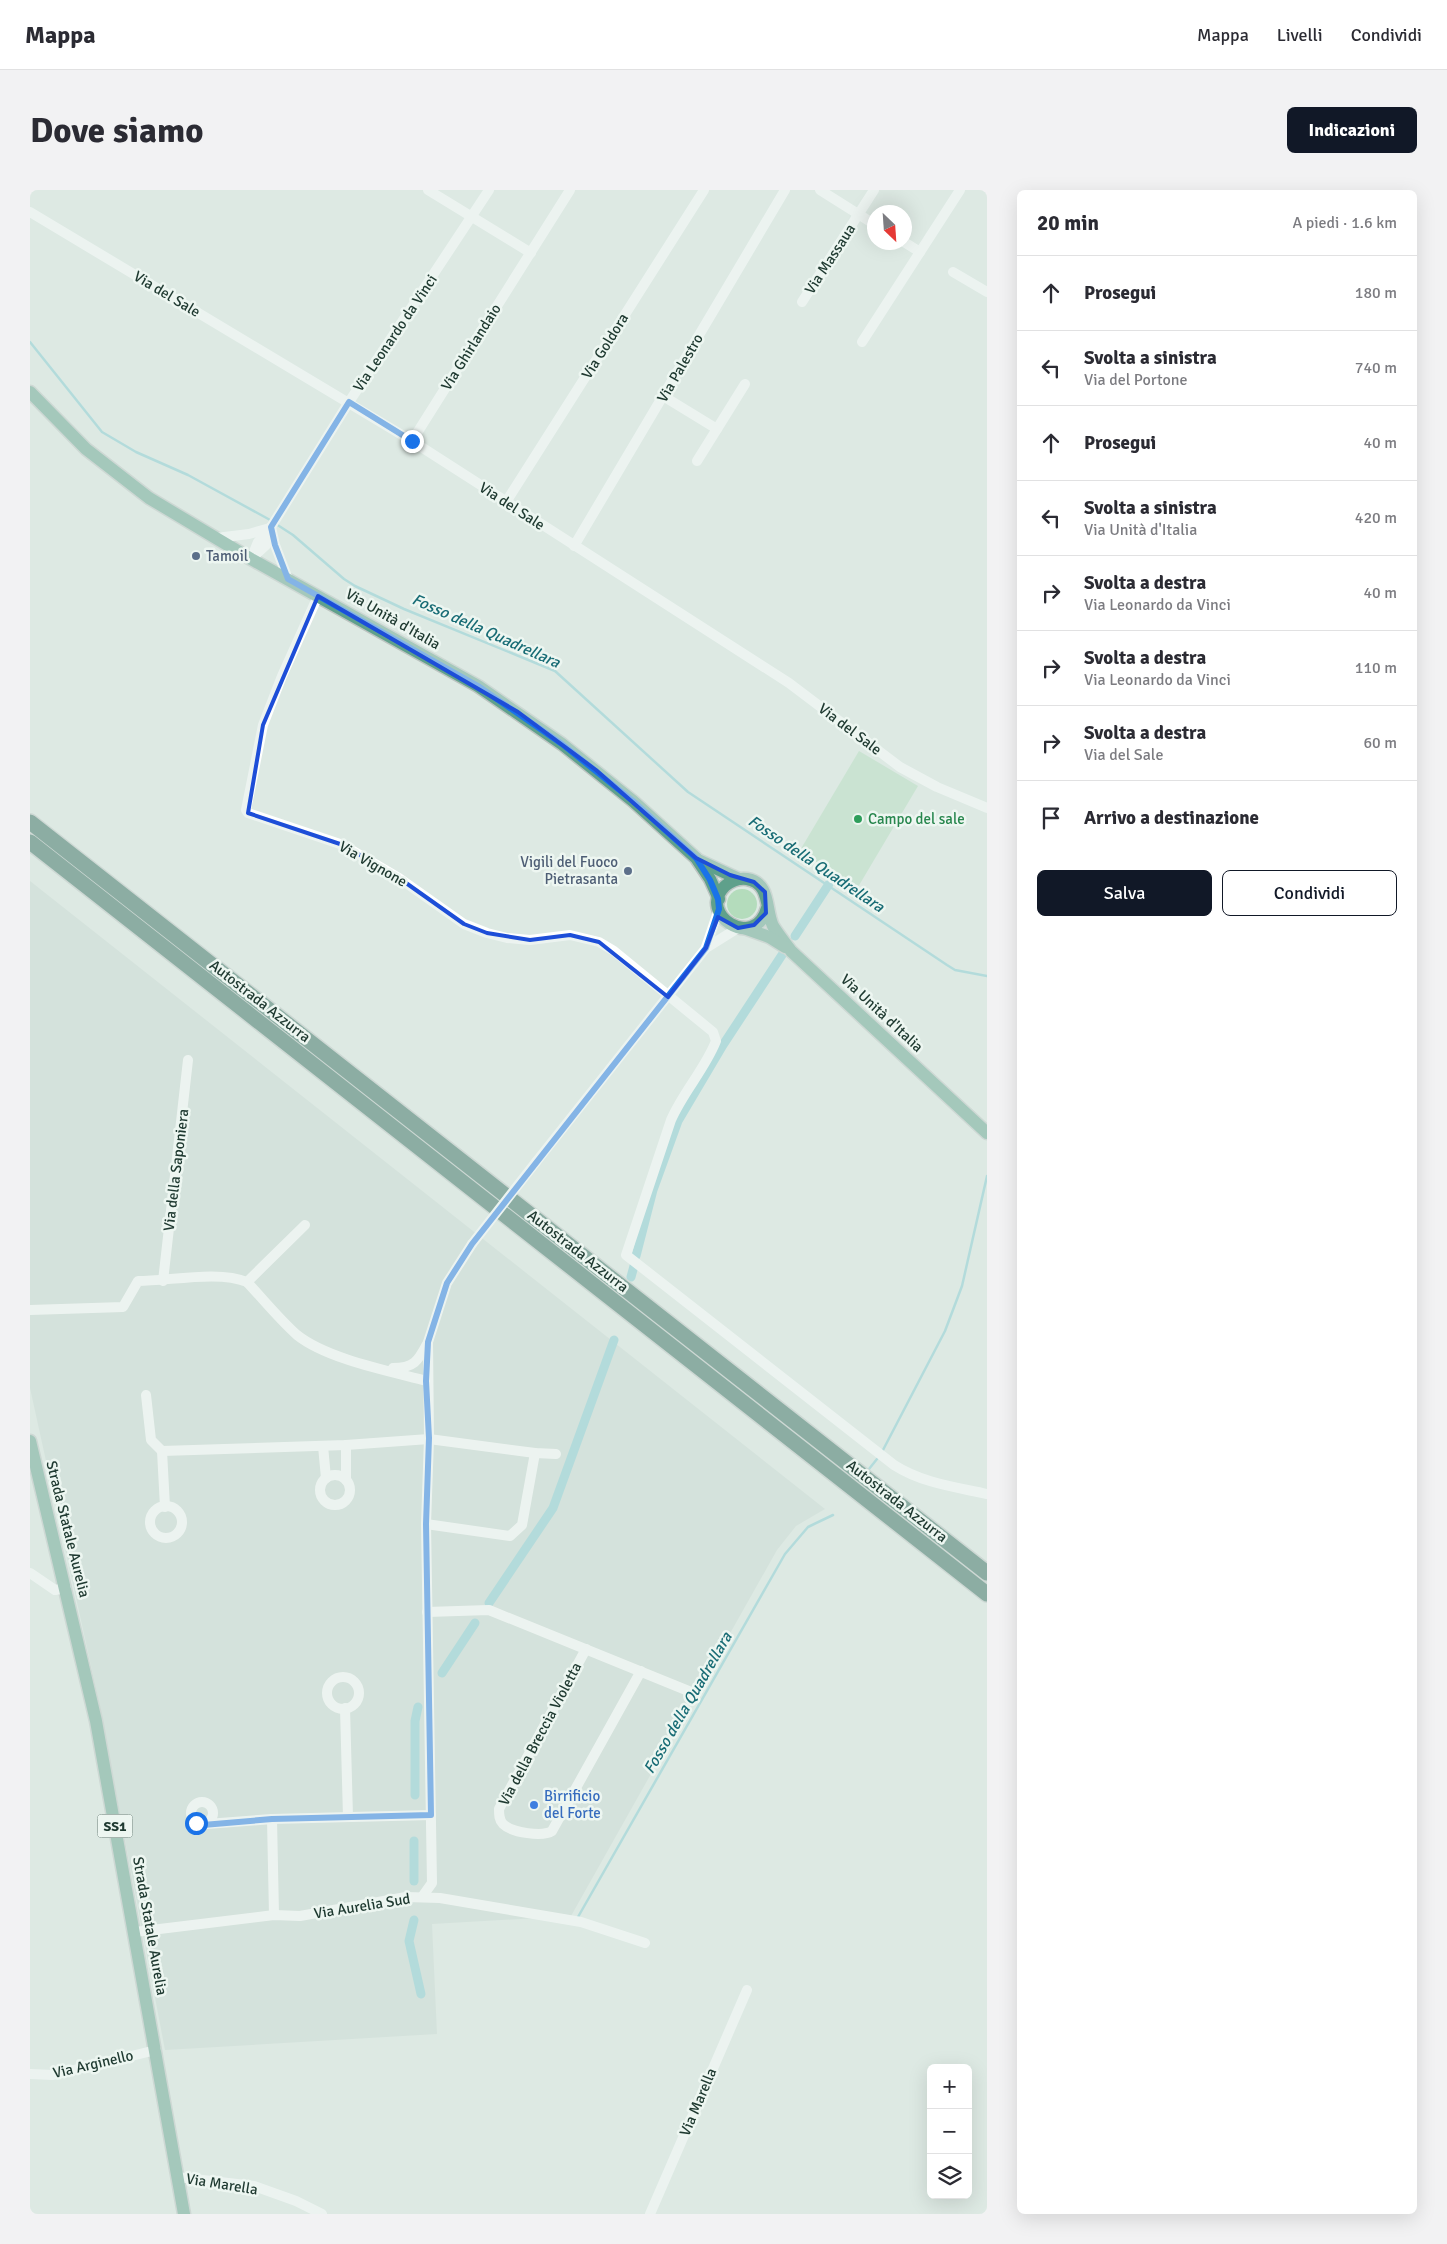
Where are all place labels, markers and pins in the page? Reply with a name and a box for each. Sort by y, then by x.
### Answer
place label: Tamoil [206,547,248,565]
marker: Tamoil [190,550,202,562]
place label: Campo del sale [868,810,965,828]
marker: Campo del sale [852,813,864,825]
place label: Vigili del Fuoco Pietrasanta [520,853,618,888]
marker: Vigili del Fuoco Pietrasanta [622,865,634,877]
place label: Birrificio del Forte [544,1787,601,1822]
marker: Birrificio del Forte [528,1799,540,1811]

